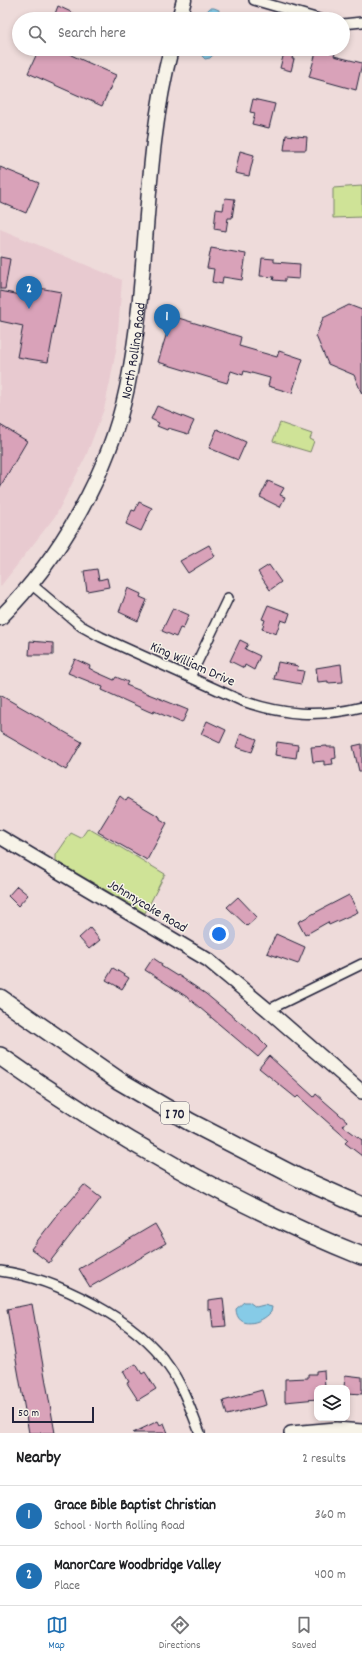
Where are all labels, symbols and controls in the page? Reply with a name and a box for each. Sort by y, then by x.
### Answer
search box [12,12,350,56]
icon: search [26,23,48,45]
text: Search here [58,23,126,45]
pin: 2 [16,276,42,309]
street label: North Rolling Road [117,302,152,401]
pin: 1 [154,304,180,337]
street label: King William Drive [147,637,238,692]
street label: Johnnycake Road [103,875,191,938]
your location [209,924,229,944]
road number: I 70 [161,1102,189,1124]
map controls [314,1385,350,1421]
button: layers [314,1385,350,1421]
scale bar [12,1405,94,1424]
text: 50 m [18,1406,39,1422]
text: Nearby [16,1447,60,1471]
text: 2 results [302,1450,346,1469]
text: Grace Bible Baptist Christian [54,1495,216,1517]
text: 1 [28,1506,30,1525]
text: 360 m [315,1506,346,1525]
text: School · North Rolling Road [54,1517,185,1536]
text: ManorCare Woodbridge Valley [54,1555,221,1577]
text: 2 [26,1566,32,1585]
text: 400 m [315,1566,346,1585]
text: Place [54,1577,80,1596]
tab: Map [46,1614,68,1654]
tab: Directions [159,1614,201,1654]
tab: Saved [292,1614,316,1654]

